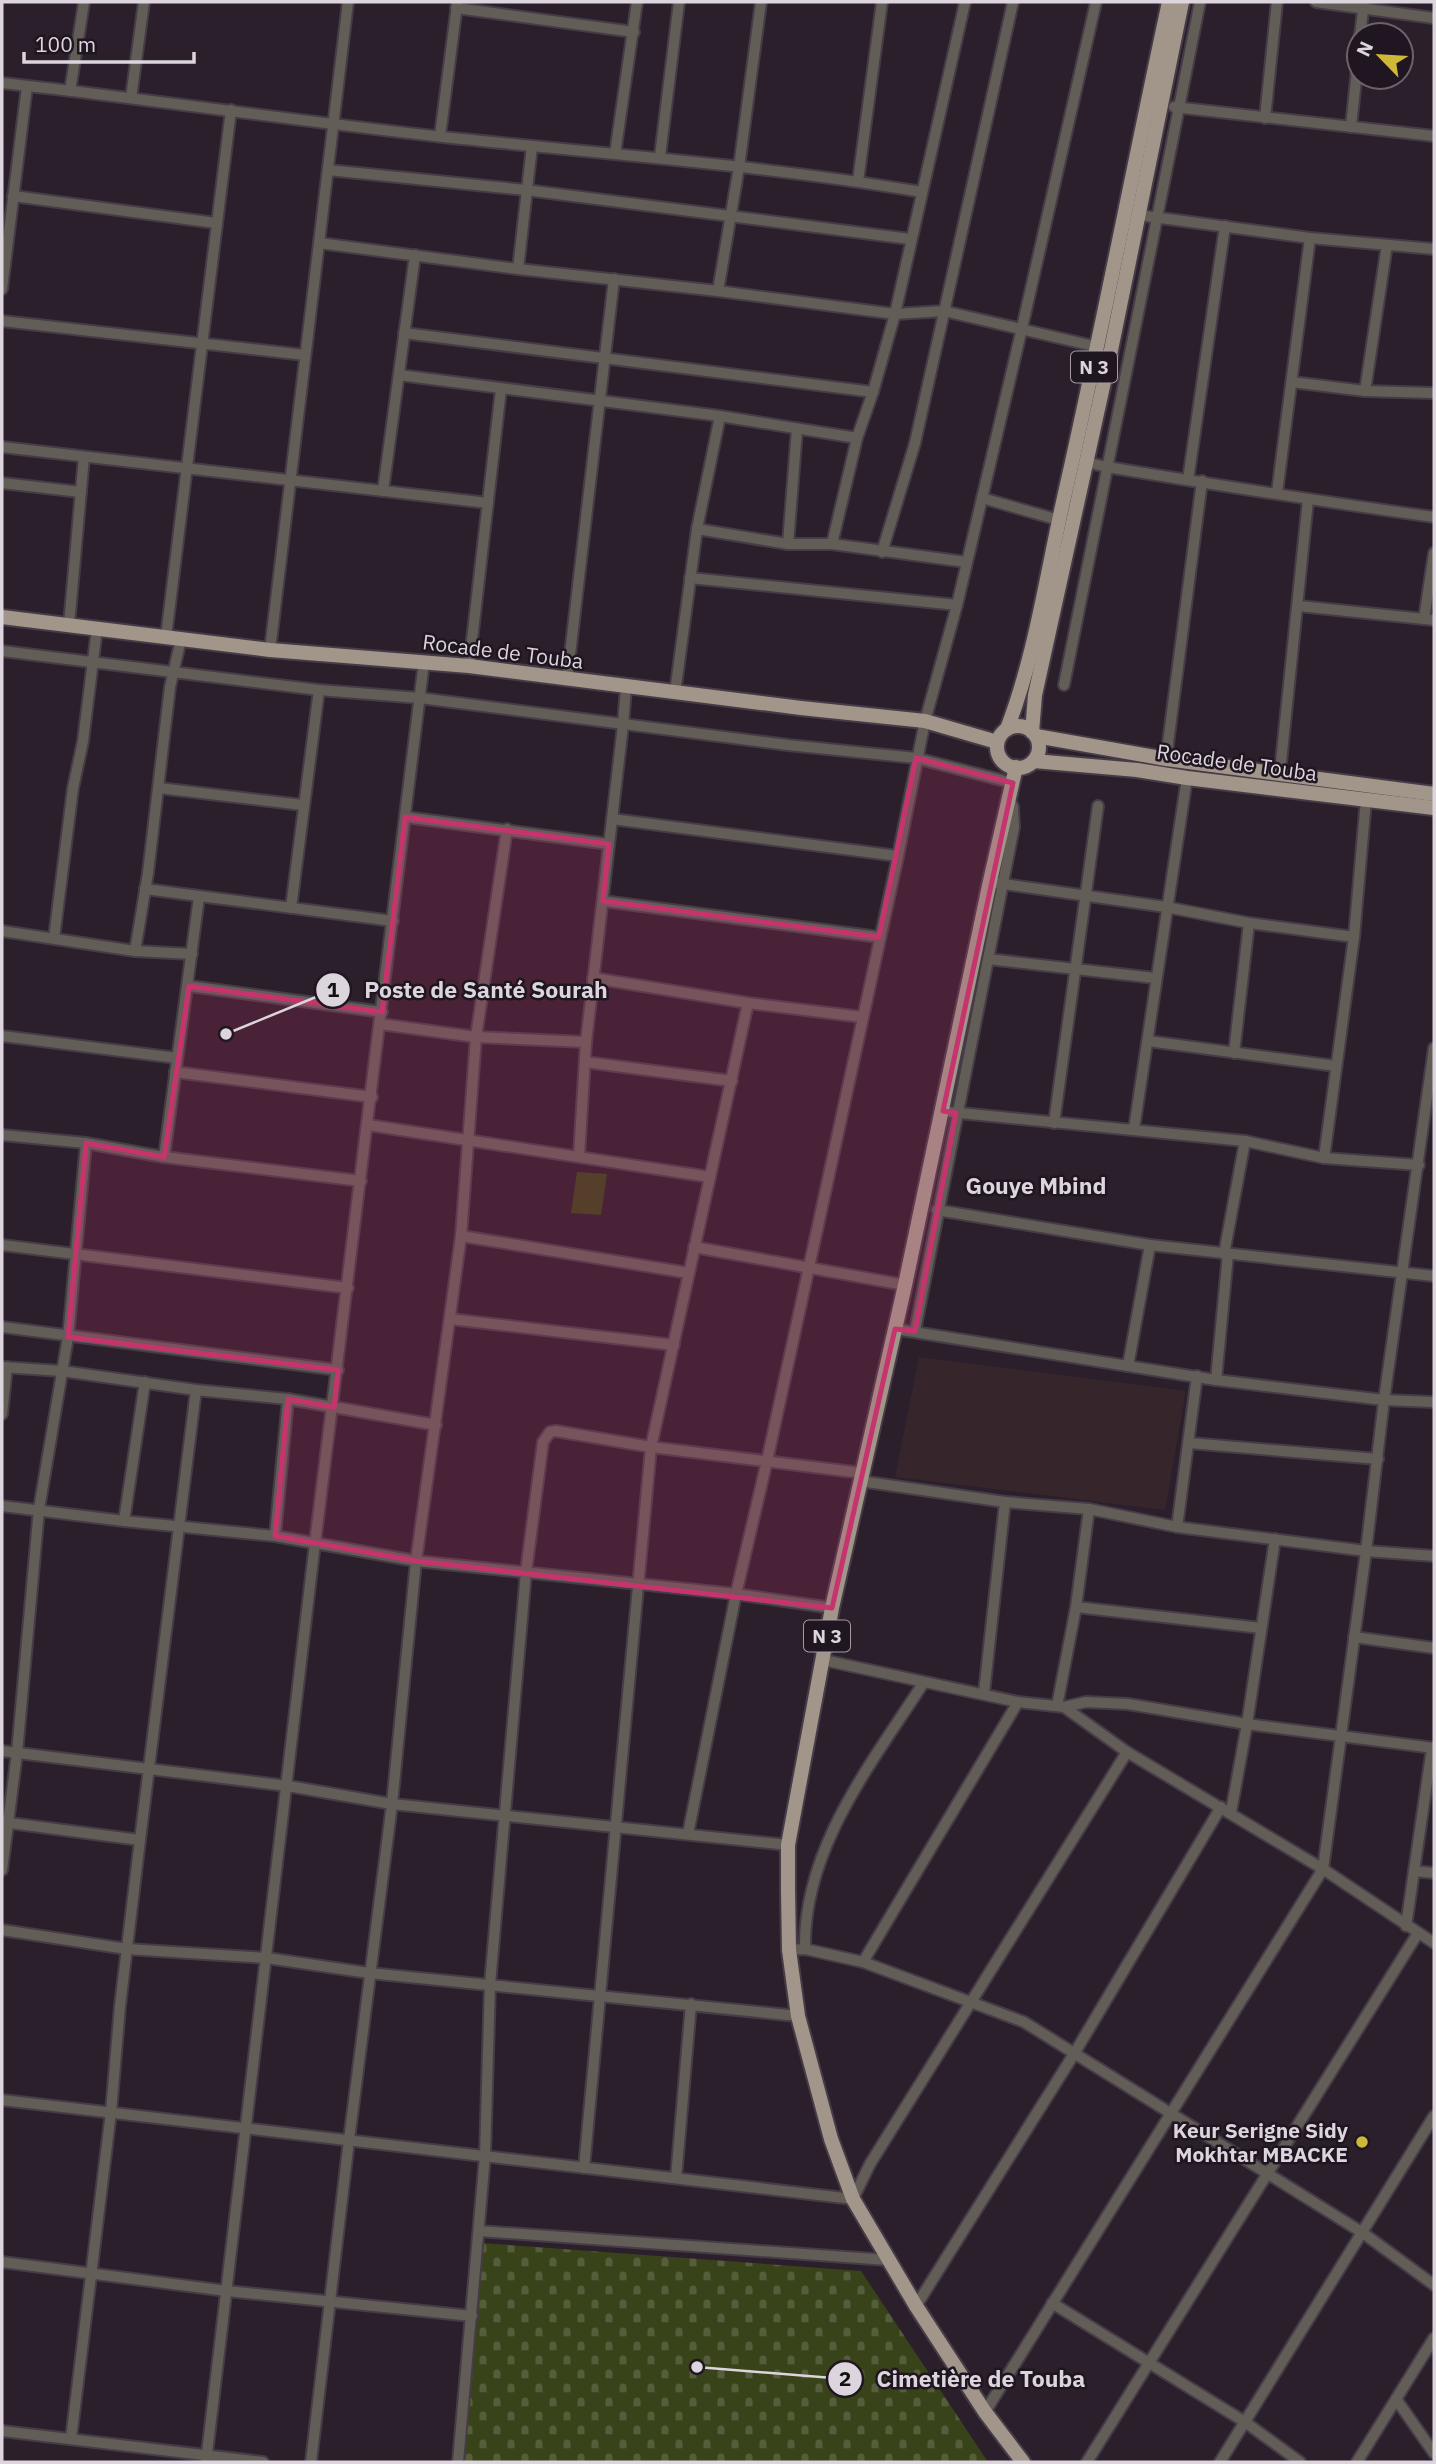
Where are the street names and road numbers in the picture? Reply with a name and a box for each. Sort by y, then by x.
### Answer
road number: N 3 [1071,352,1117,382]
street label: Rocade de Touba [421,627,585,675]
street label: Rocade de Touba [1155,737,1319,787]
road number: N 3 [804,1620,850,1652]

